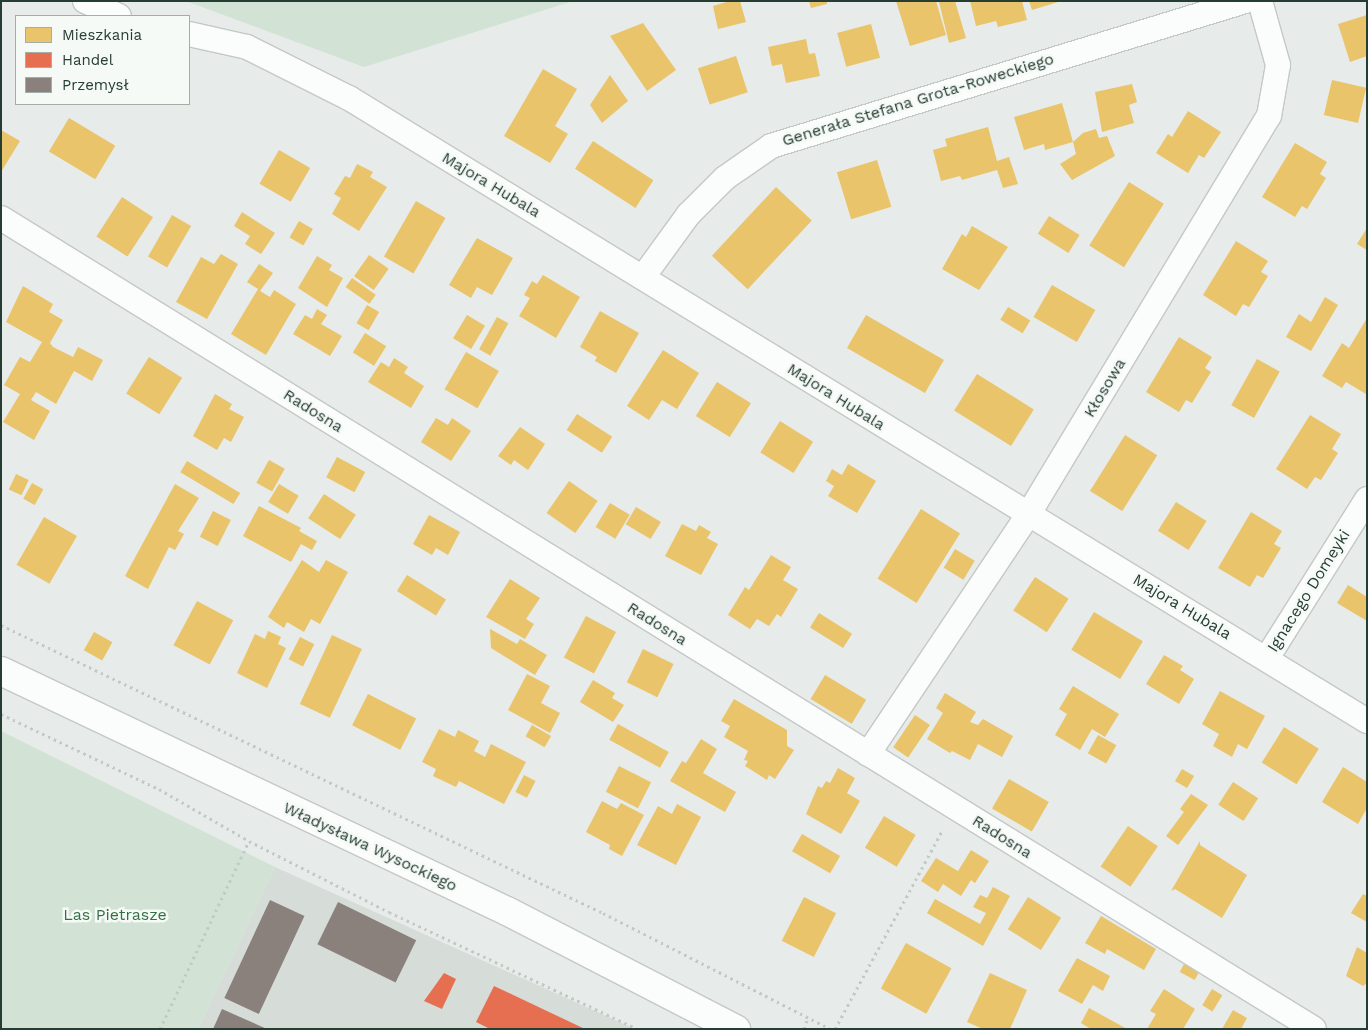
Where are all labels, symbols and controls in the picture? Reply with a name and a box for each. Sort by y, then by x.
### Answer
legend [15,15,190,105]
text: Mieszkania [62,26,142,44]
street label: Generała Stefana Grota-Roweckiego [779,49,1057,151]
text: Handel [62,51,113,69]
text: Przemysł [62,76,129,94]
street label: Majora Hubala [438,148,544,222]
street label: Kłosowa [1080,355,1130,421]
street label: Majora Hubala [783,359,889,435]
street label: Radosna [280,385,346,437]
street label: Ignacego Domeyki [1264,526,1354,656]
street label: Majora Hubala [1129,570,1235,644]
street label: Radosna [624,598,690,650]
street label: Władysława Wysockiego [280,798,460,896]
street label: Radosna [969,811,1035,863]
park label: Las Pietrasze [63,905,167,925]

